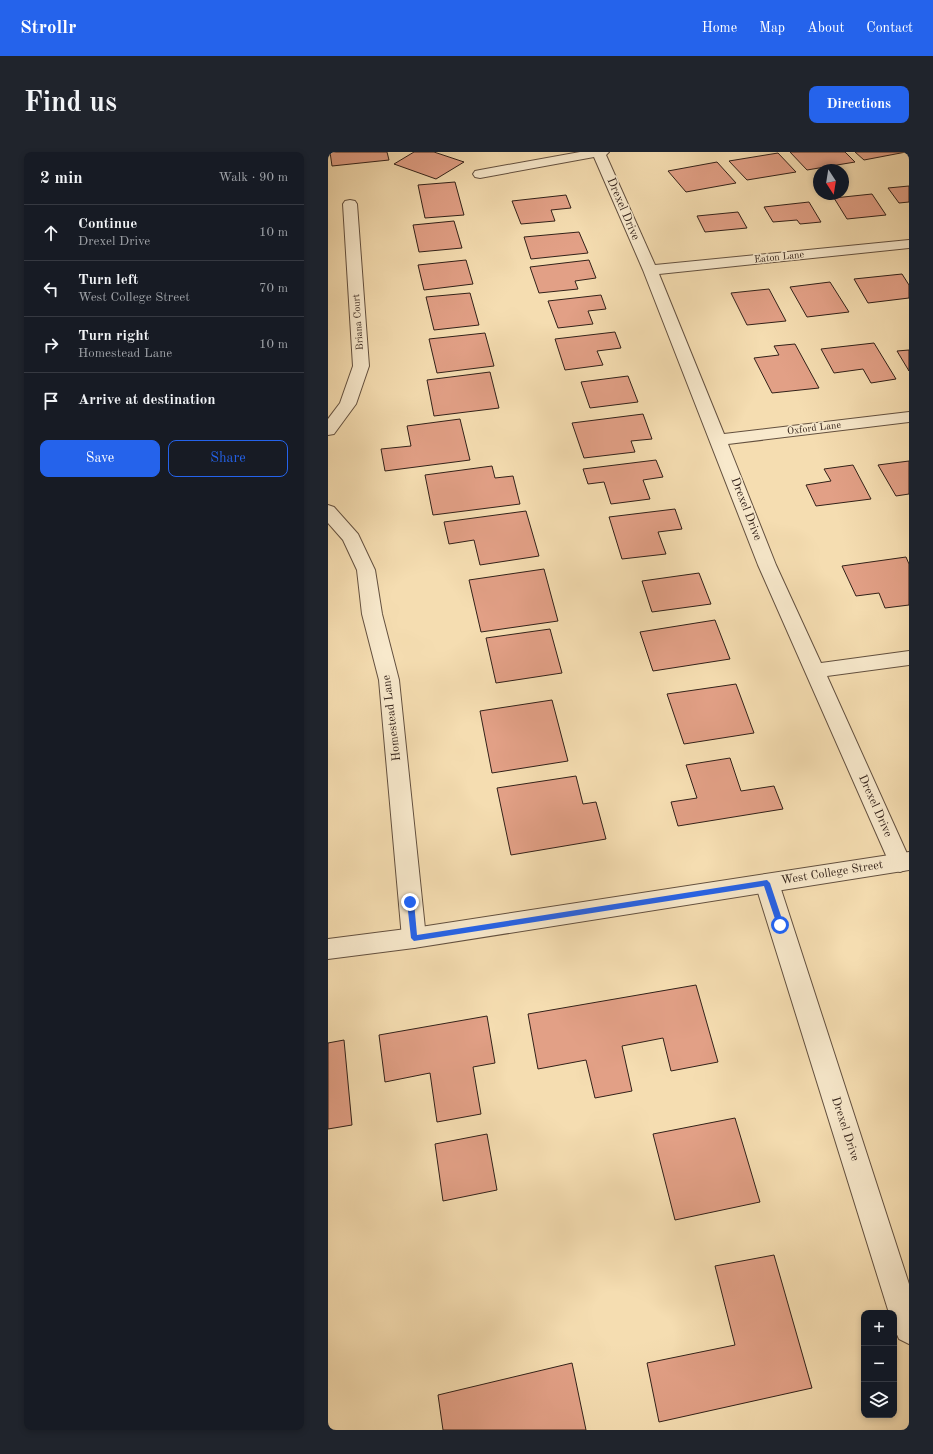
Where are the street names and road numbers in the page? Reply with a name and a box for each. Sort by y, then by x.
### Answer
street label: Drexel Drive [604,176,642,242]
street label: Eaton Lane [754,249,805,265]
street label: Briana Court [351,293,365,350]
street label: Oxford Lane [786,420,842,436]
street label: Drexel Drive [728,476,764,543]
street label: Homestead Lane [381,674,403,762]
street label: Drexel Drive [856,773,894,839]
street label: West College Street [780,859,884,887]
street label: Drexel Drive [829,1095,861,1163]

